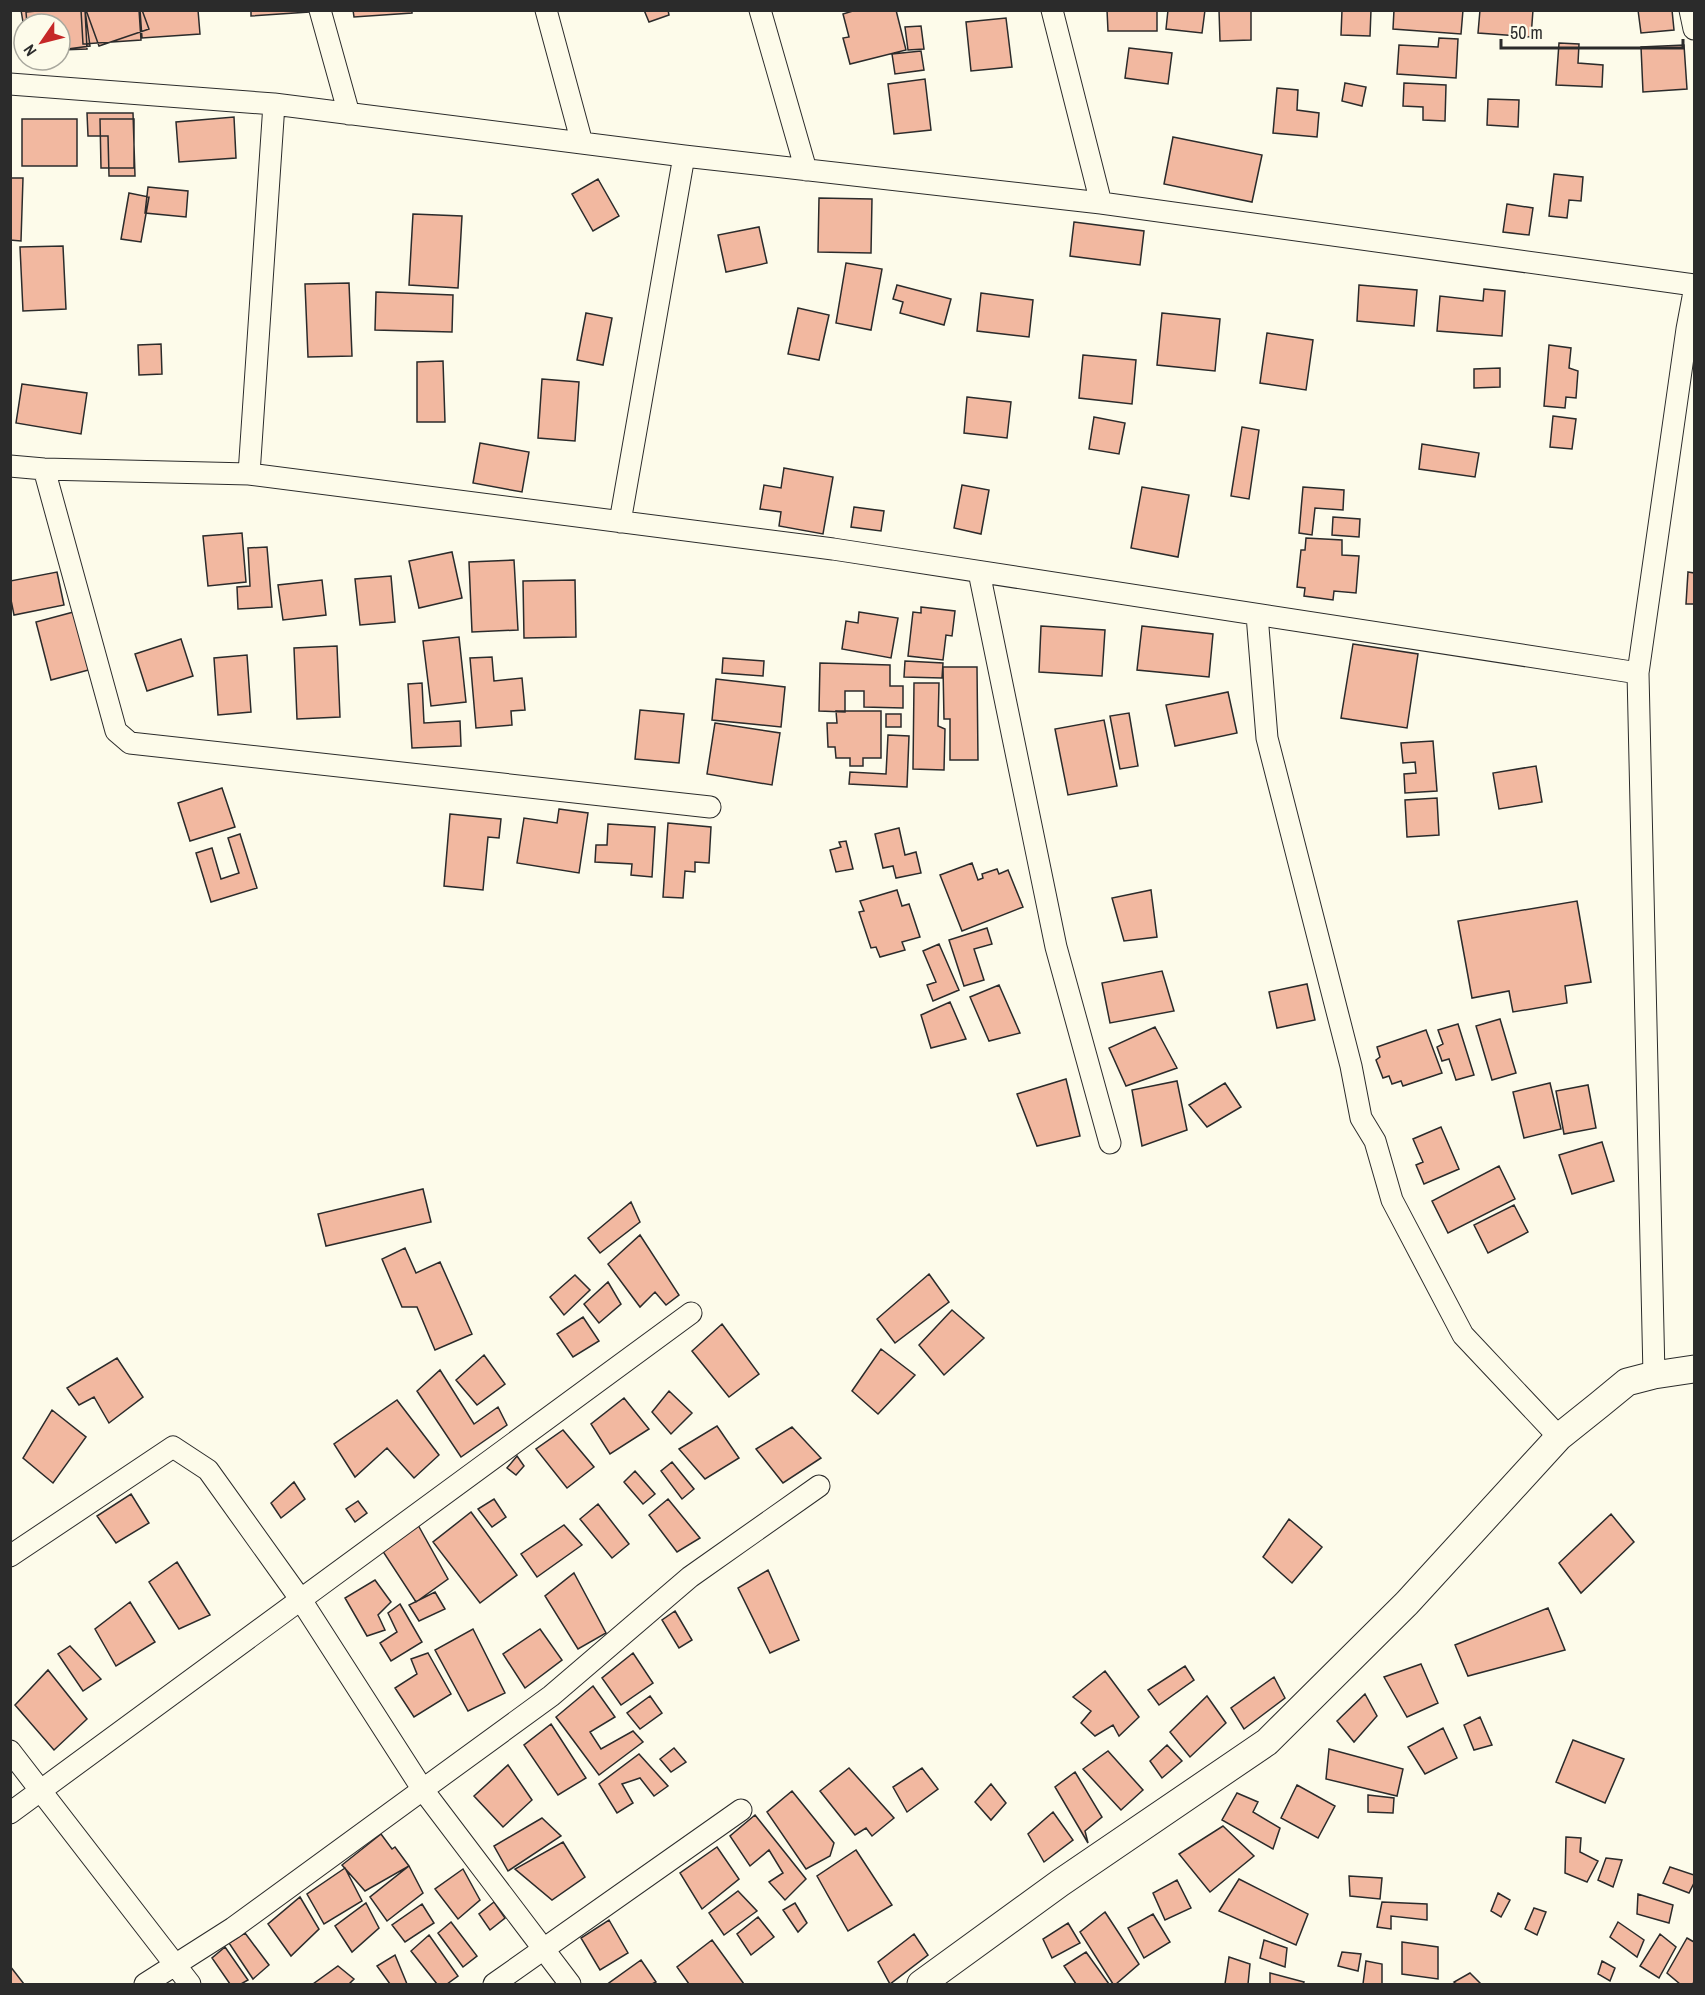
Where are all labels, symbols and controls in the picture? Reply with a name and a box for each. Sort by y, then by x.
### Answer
north arrow [12,12,72,72]
scale bar [1501,12,1682,50]
text: 50 m [1510,20,1543,45]
text: N [18,40,41,61]

